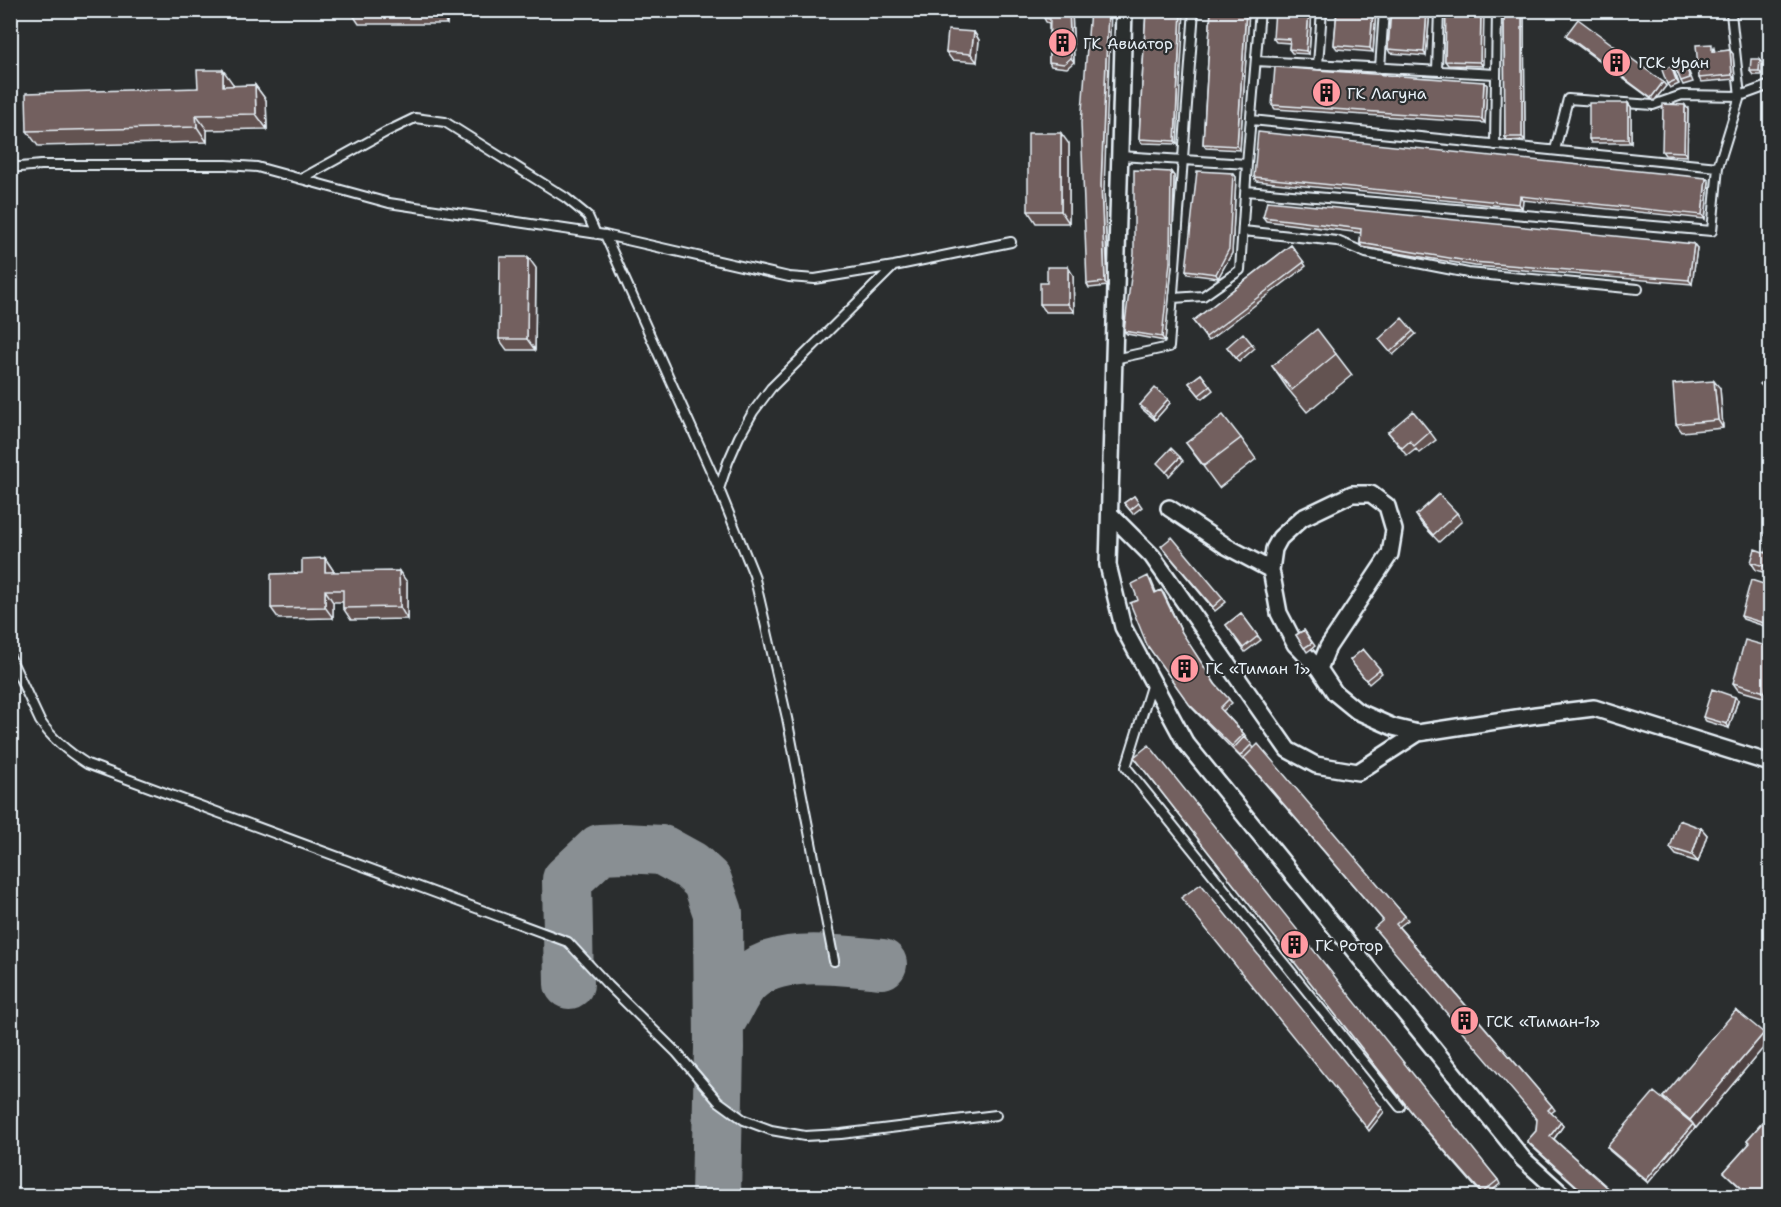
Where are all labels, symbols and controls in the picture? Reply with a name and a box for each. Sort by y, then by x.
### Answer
building icon: ГК Авиатор [1046,27,1078,59]
place label: ГК Авиатор [1083,33,1173,54]
building icon: ГСК Уран [1601,46,1633,78]
place label: ГСК Уран [1638,52,1709,73]
building icon: ГК Лагуна [1310,77,1342,109]
place label: ГК Лагуна [1347,83,1427,104]
building icon: ГК «Тиман 1» [1168,652,1200,684]
place label: ГК «Тиман 1» [1205,658,1310,679]
building icon: ГК Ротор [1278,929,1310,961]
place label: ГК Ротор [1315,935,1383,956]
building icon: ГСК «Тиман-1» [1449,1005,1481,1037]
place label: ГСК «Тиман-1» [1486,1011,1600,1032]

